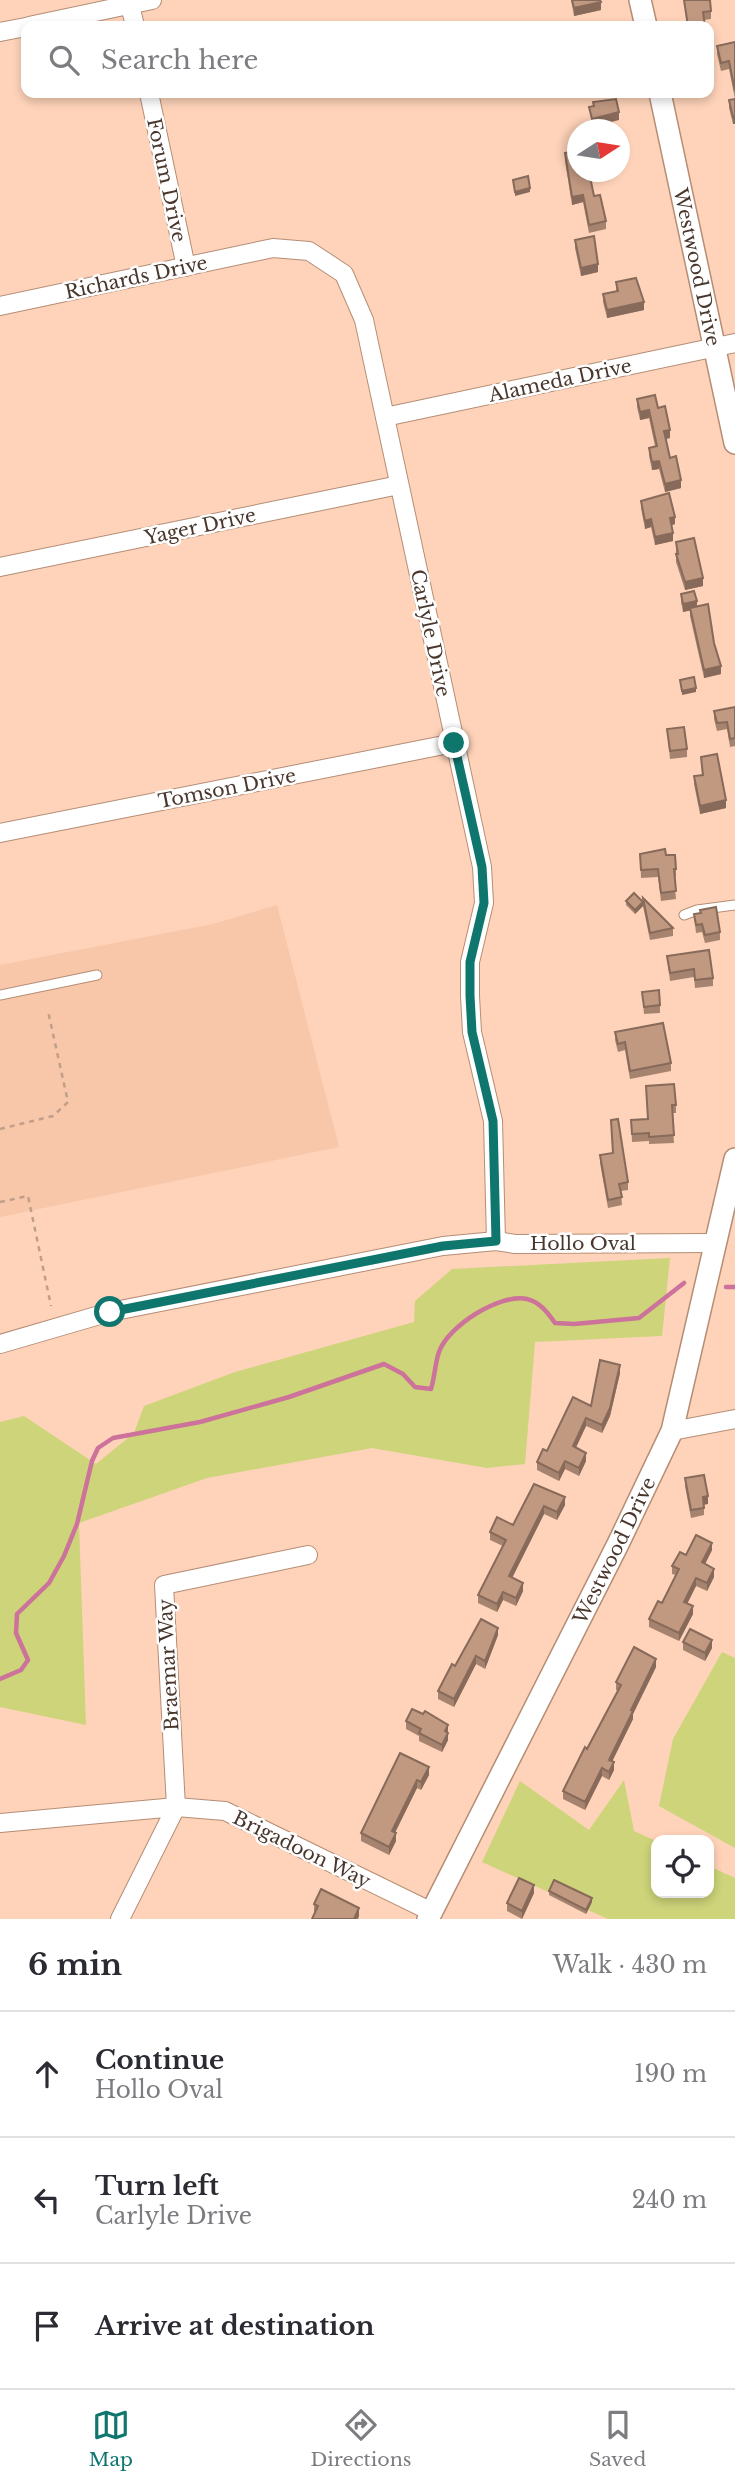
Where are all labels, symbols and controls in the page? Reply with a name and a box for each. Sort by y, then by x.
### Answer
search box [21,21,714,98]
icon: search [45,41,83,79]
text: Search here [101,44,258,76]
street label: Forum Drive [142,116,191,244]
north arrow [567,119,630,182]
street label: Westwood Drive [668,185,725,348]
street label: Richards Drive [63,251,210,304]
street label: Alameda Drive [486,354,634,407]
street label: Yager Drive [141,503,258,550]
street label: Carlyle Drive [406,567,455,699]
route end [438,727,469,758]
street label: Tomson Drive [156,764,298,813]
street label: Hollo Oval [530,1232,636,1255]
route start [94,1296,125,1327]
street label: Westwood Drive [568,1473,660,1629]
street label: Braemar Way [154,1598,183,1732]
street label: Brigadoon Way [229,1806,374,1893]
map controls [651,1835,714,1898]
button: locate [651,1835,714,1898]
text: 6 min [28,1946,122,1983]
text: Walk · 430 m [553,1951,707,1979]
text: Continue [95,2044,224,2076]
icon: ahead [28,2055,66,2093]
text: 190 m [634,2060,707,2088]
text: Hollo Oval [95,2076,223,2104]
text: Turn left [95,2170,219,2202]
icon: left [28,2181,66,2219]
text: 240 m [632,2186,707,2214]
text: Carlyle Drive [95,2202,252,2230]
icon: arrive [28,2307,66,2345]
text: Arrive at destination [95,2310,375,2342]
tab: Map [89,2406,133,2471]
tab: Directions [310,2406,411,2471]
tab: Saved [589,2406,646,2471]

